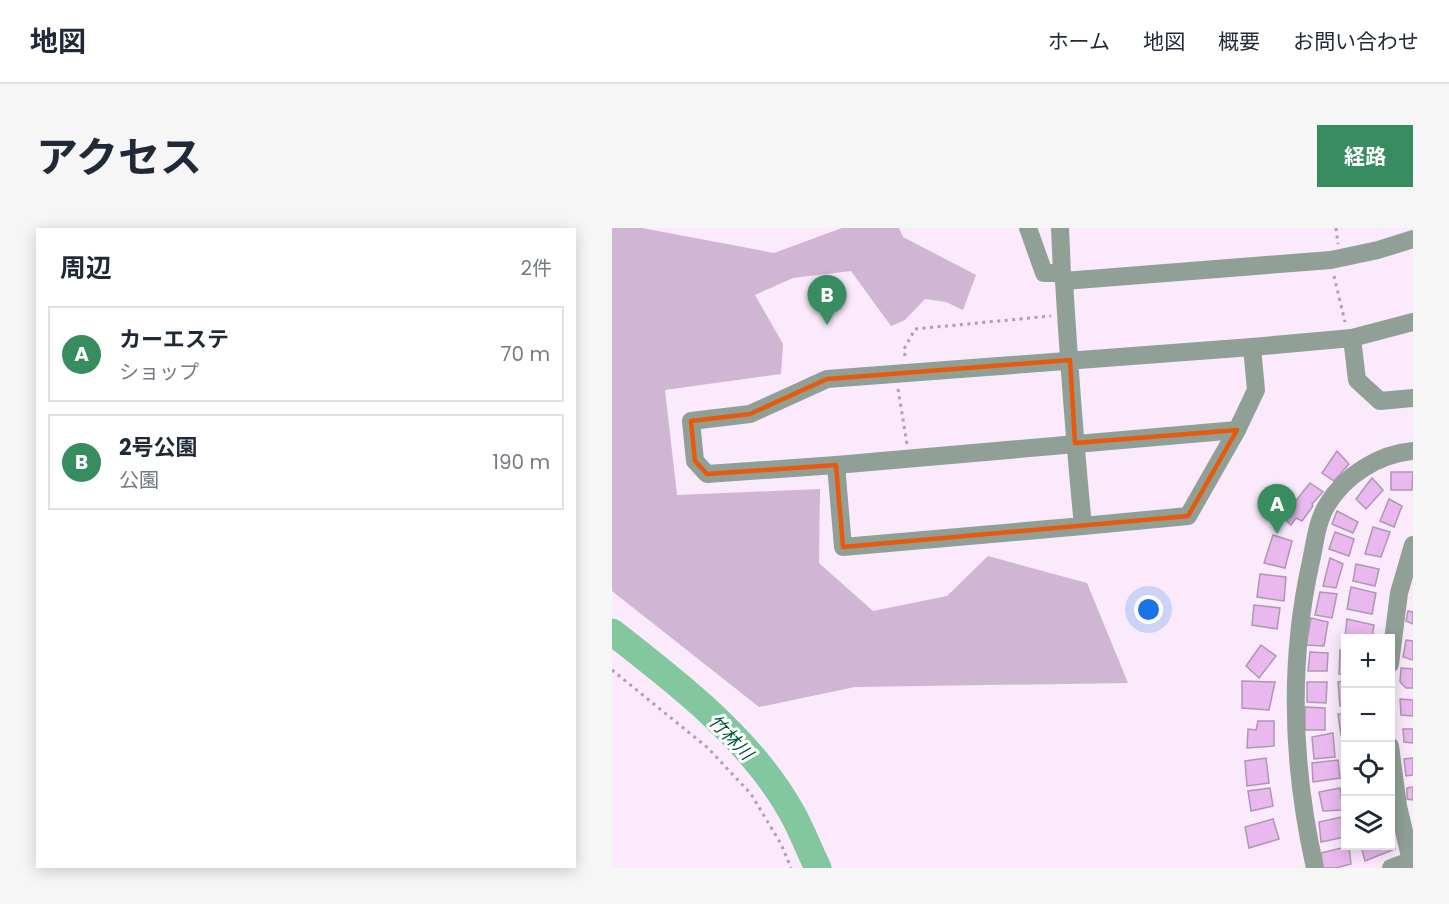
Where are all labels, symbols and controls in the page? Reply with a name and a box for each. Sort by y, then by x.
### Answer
text: 地図 [30,22,86,61]
text: ホーム [1048,27,1110,56]
text: 地図 [1143,27,1185,56]
text: 概要 [1218,27,1260,56]
text: お問い合わせ [1293,27,1419,56]
button: 経路 [1317,125,1413,187]
text: アクセス [36,128,202,187]
text: 周辺 [60,250,112,286]
text: 2件 [521,254,552,282]
pin: B [808,276,846,325]
text: カーエステ [119,324,229,355]
text: A [74,340,89,368]
text: 70 m [501,340,550,368]
text: ショップ [119,358,199,386]
text: 2号公園 [119,432,198,463]
text: B [75,448,88,476]
text: 190 m [493,448,550,476]
text: 公園 [119,466,159,494]
pin: A [1258,484,1296,534]
your location [1134,595,1163,624]
map controls [1341,634,1395,850]
button: + [1341,634,1395,688]
button: − [1341,688,1395,742]
water label: 竹林川 [703,709,760,767]
button: locate [1341,742,1395,796]
button: layers [1341,796,1395,850]

